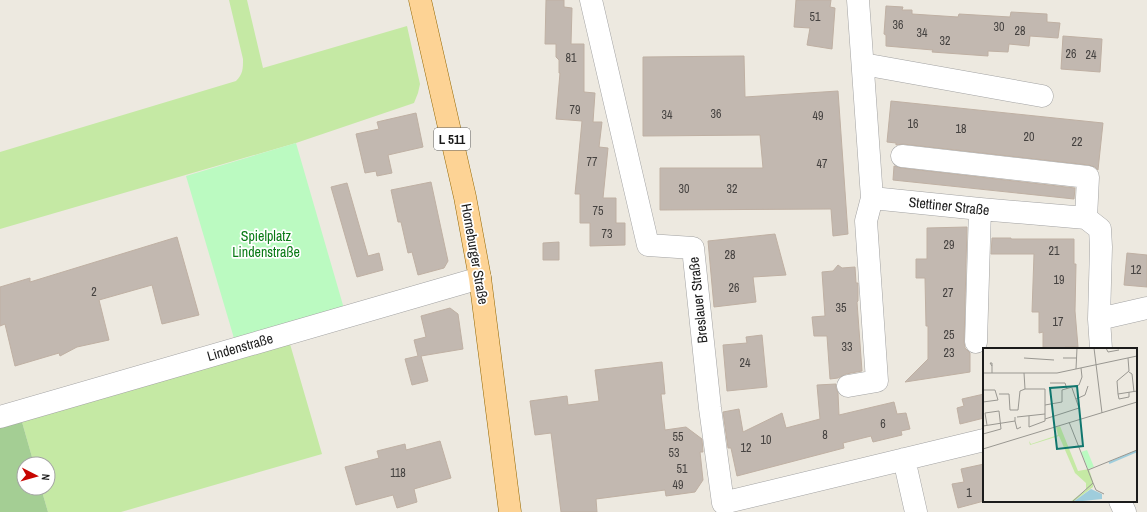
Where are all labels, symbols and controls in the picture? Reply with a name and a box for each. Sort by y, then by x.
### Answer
house number: 51 [810,9,821,25]
house number: 36 [893,17,903,33]
house number: 30 [994,19,1004,35]
house number: 28 [1015,23,1025,39]
house number: 34 [917,25,928,41]
house number: 32 [940,33,950,49]
house number: 26 [1066,46,1076,62]
house number: 24 [1086,47,1097,63]
house number: 81 [566,50,577,66]
house number: 79 [570,102,580,118]
house number: 36 [711,106,721,122]
house number: 34 [662,107,673,123]
house number: 49 [813,108,823,124]
house number: 16 [908,116,918,132]
house number: 18 [956,121,966,137]
road number: L 511 [434,128,470,150]
house number: 20 [1024,129,1034,145]
house number: 22 [1072,134,1082,150]
house number: 77 [587,154,598,170]
house number: 47 [817,156,828,172]
house number: 30 [679,181,689,197]
house number: 32 [727,181,737,197]
street label: Stettiner Straße [908,193,990,219]
street label: Horneburger Straße [457,202,493,306]
house number: 75 [593,203,604,219]
house number: 73 [602,226,612,242]
park label: Spielplatz Lindenstraße [232,227,300,261]
house number: 29 [944,237,954,253]
house number: 21 [1049,243,1060,259]
house number: 28 [725,247,735,263]
street label: Breslauer Straße [685,256,711,344]
house number: 12 [1131,262,1141,278]
house number: 19 [1054,272,1064,288]
house number: 26 [729,280,739,296]
house number: 2 [91,284,97,300]
house number: 27 [943,285,954,301]
house number: 35 [836,300,847,316]
house number: 17 [1053,314,1064,330]
house number: 25 [944,327,955,343]
street label: Lindenstraße [205,329,275,365]
house number: 33 [842,339,852,355]
house number: 23 [944,345,954,361]
inset map [983,348,1137,502]
house number: 24 [740,355,751,371]
house number: 6 [880,416,886,432]
house number: 8 [822,427,828,443]
house number: 55 [673,429,684,445]
house number: 10 [761,432,771,448]
house number: 12 [741,440,751,456]
house number: 53 [669,445,679,461]
north arrow [16,456,56,496]
house number: 51 [677,461,688,477]
house number: 118 [390,465,406,481]
text: N [39,473,53,481]
house number: 49 [673,477,683,493]
house number: 1 [966,485,972,501]

